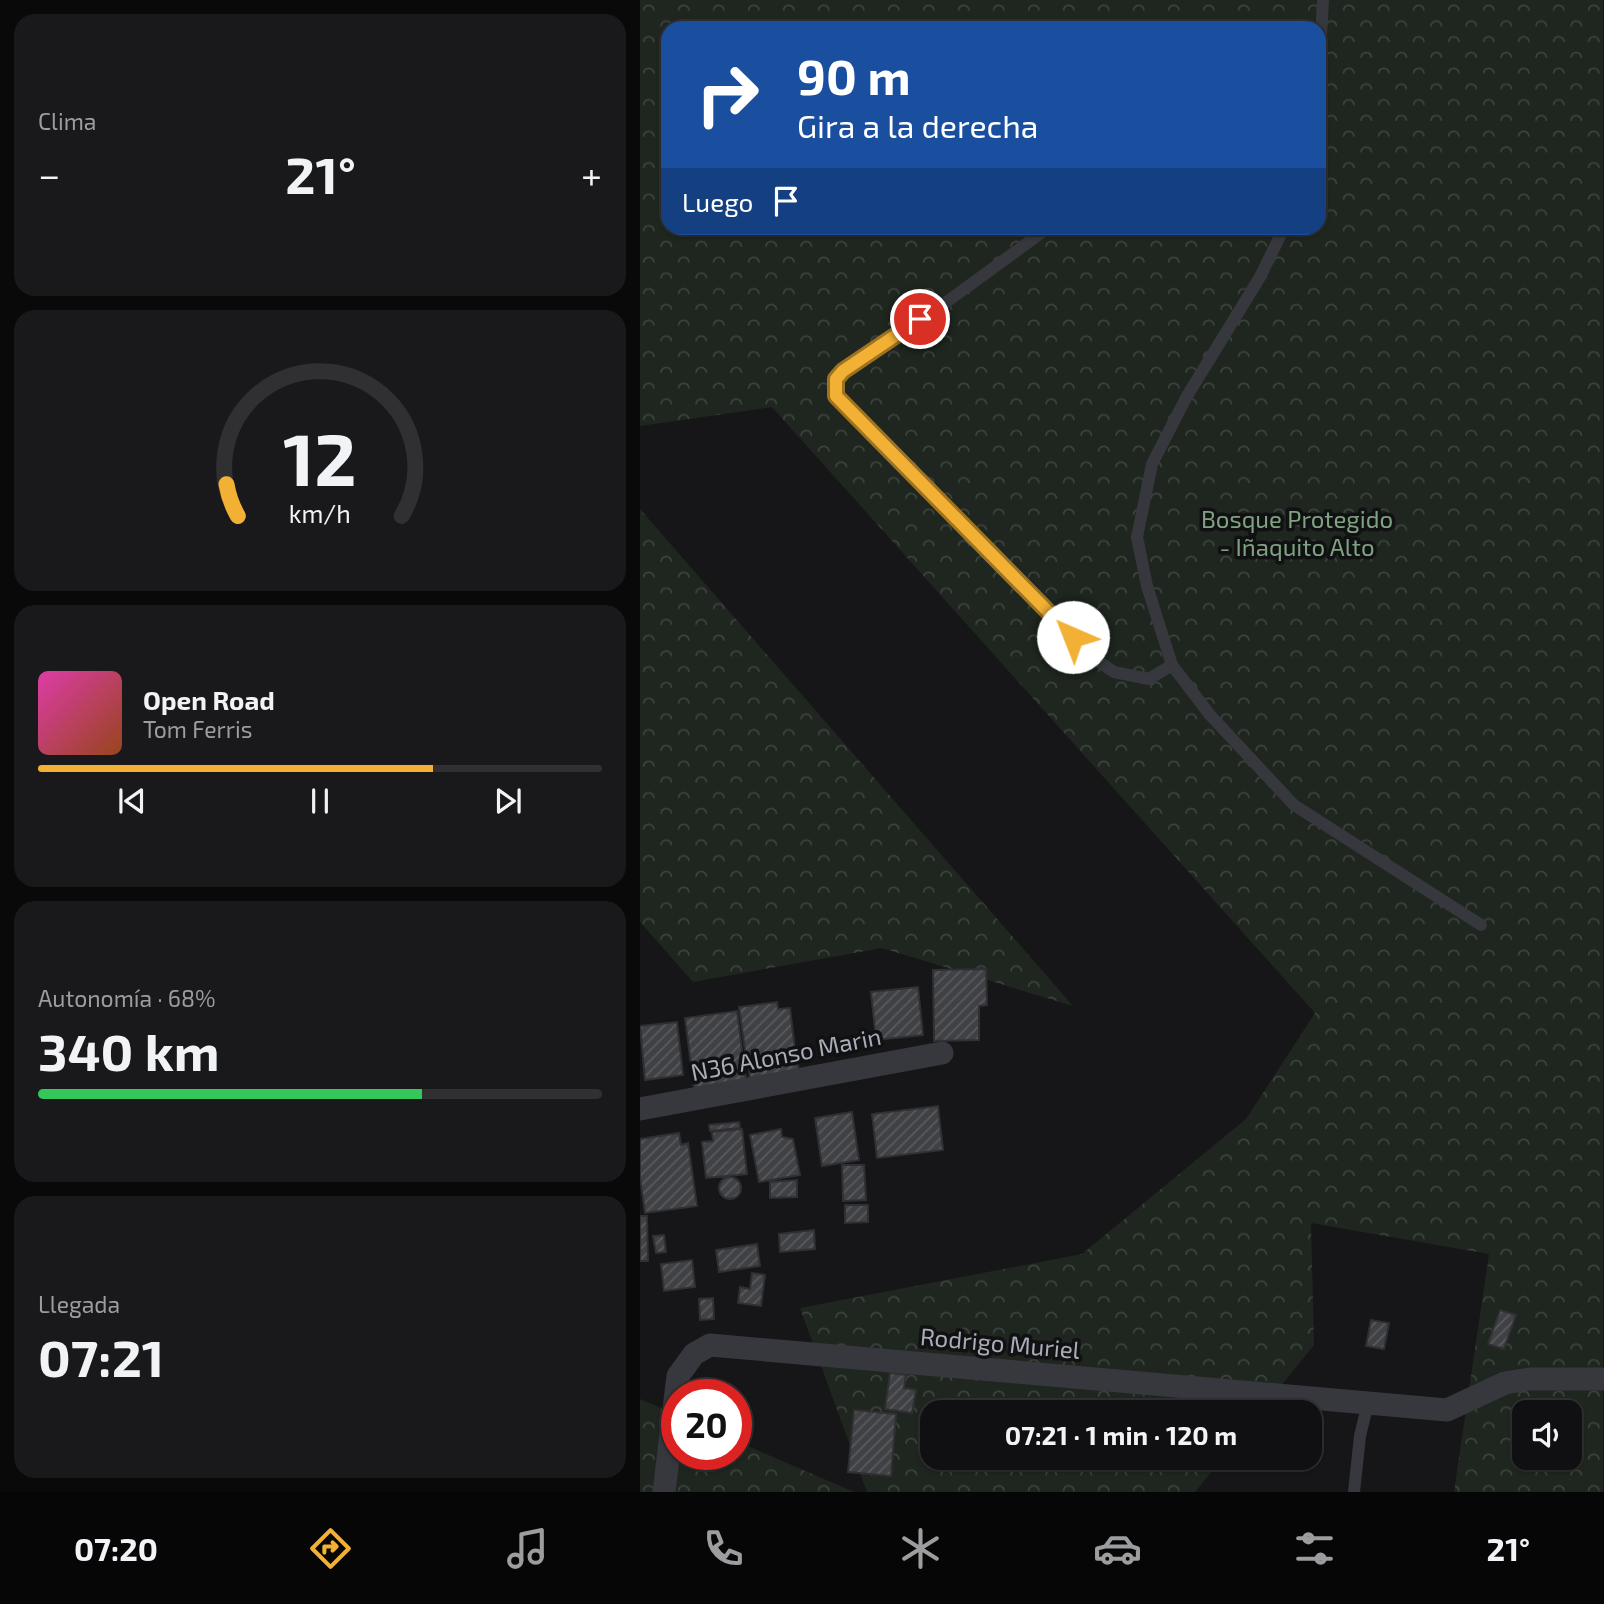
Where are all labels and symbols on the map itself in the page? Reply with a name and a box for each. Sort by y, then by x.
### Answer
pin [890,289,950,349]
park label: Bosque Protegido - Iñaquito Alto [1201,504,1393,561]
position arrow [1036,600,1110,674]
street label: N36 Alonso Marin [688,1021,883,1086]
street label: Rodrigo Muriel [919,1321,1081,1364]
speed limit sign: 20 [661,1379,752,1470]

